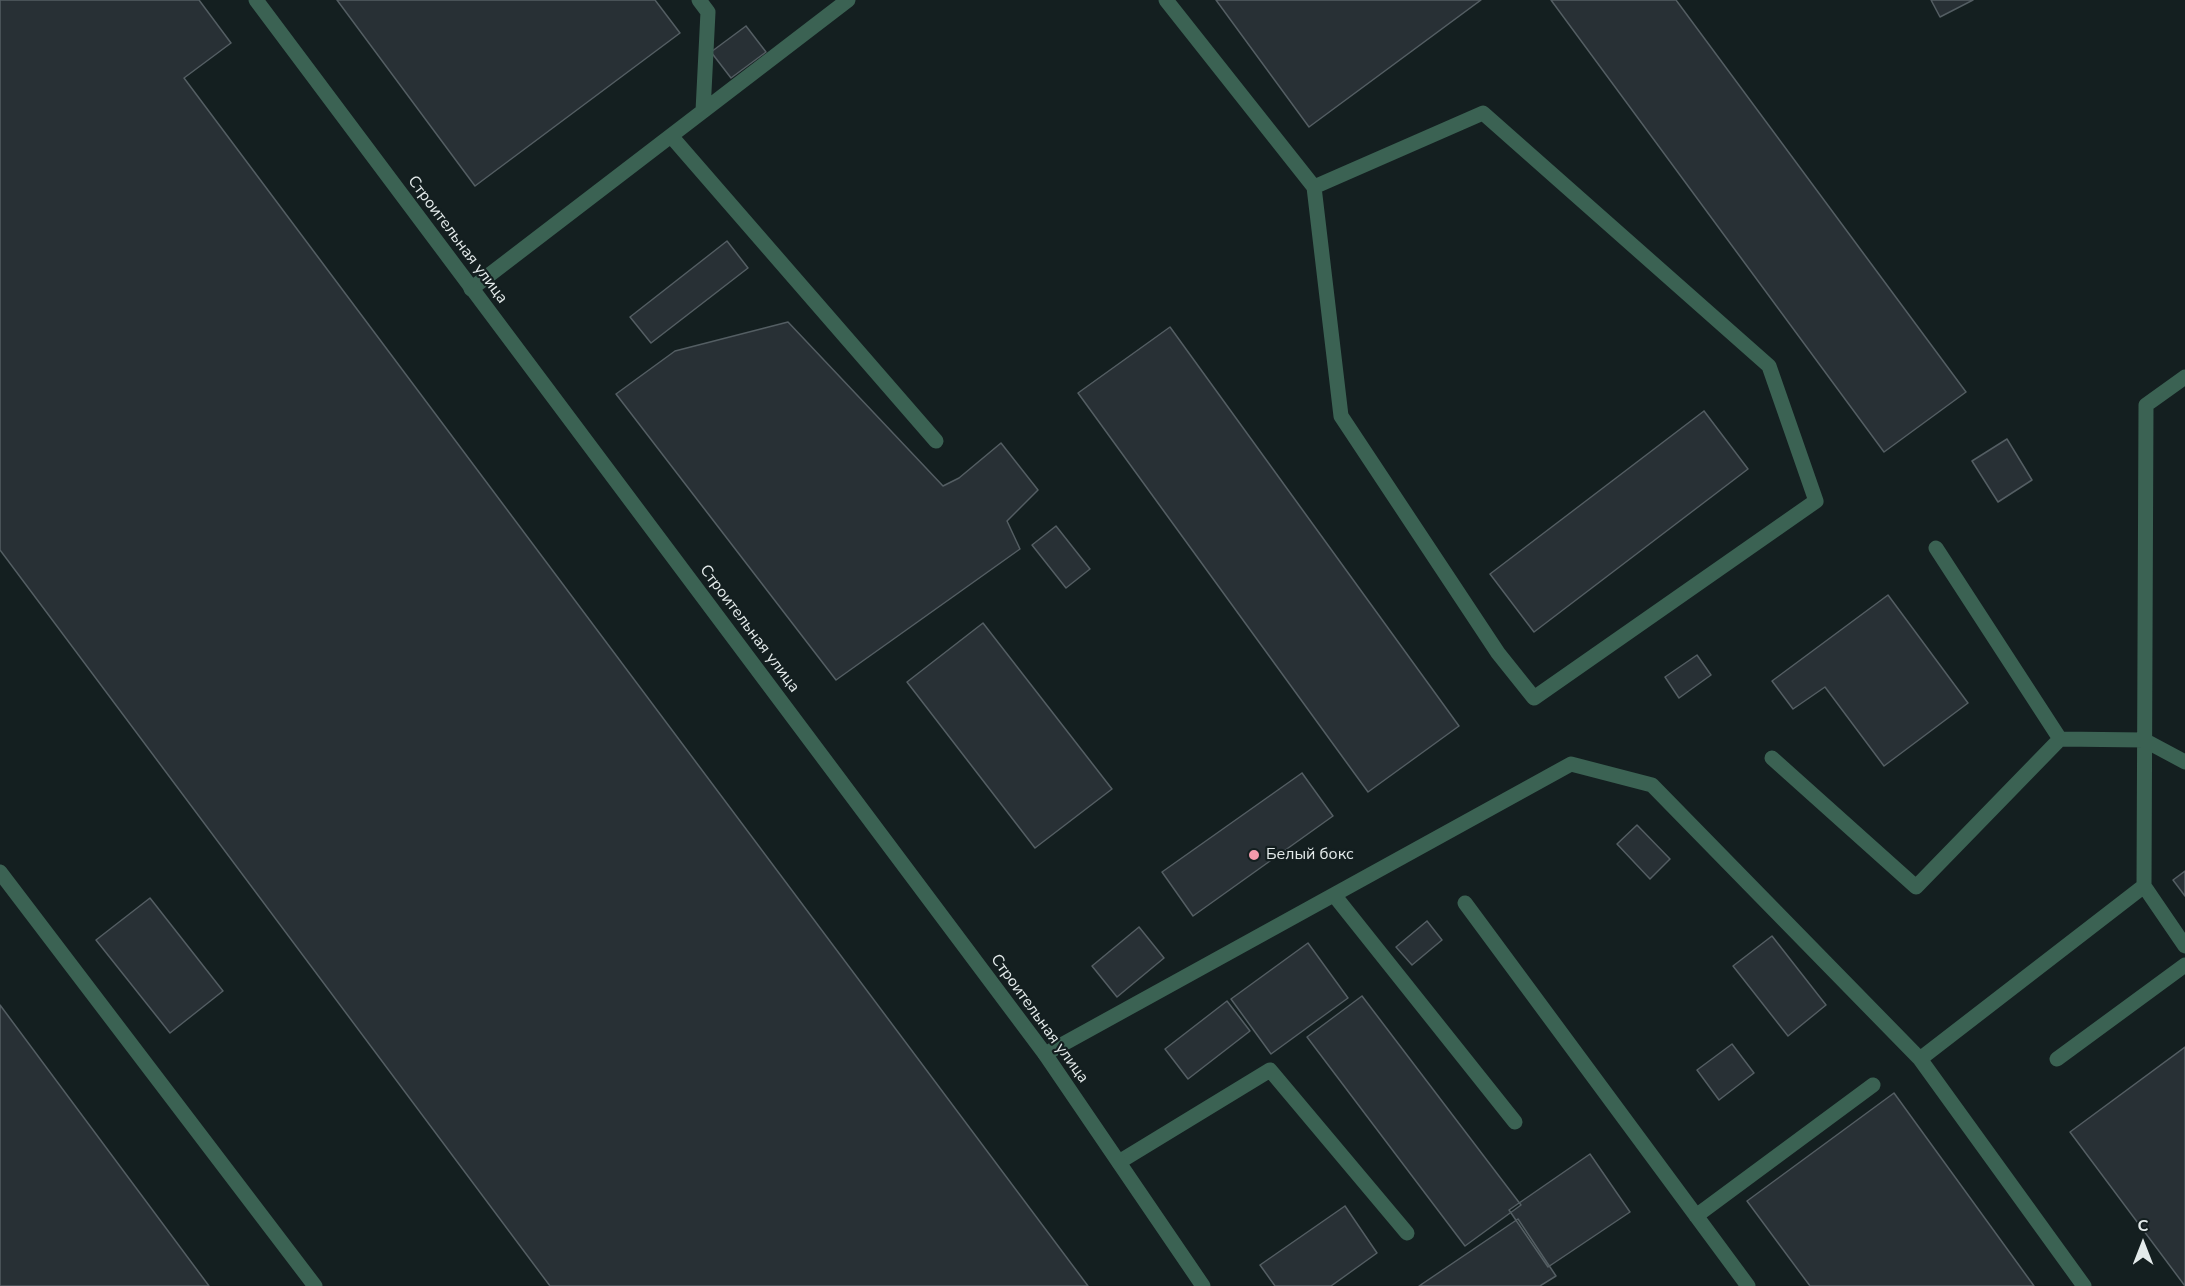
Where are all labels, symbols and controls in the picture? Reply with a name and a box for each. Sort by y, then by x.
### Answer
street label: Строительная улица [403,172,511,308]
street label: Строительная улица [695,561,803,697]
place label: Белый бокс [1266,845,1354,865]
marker: Белый бокс [1247,848,1261,862]
street label: Строительная улица [986,951,1092,1087]
north arrow [2113,1214,2173,1274]
text: С [2138,1215,2148,1237]

